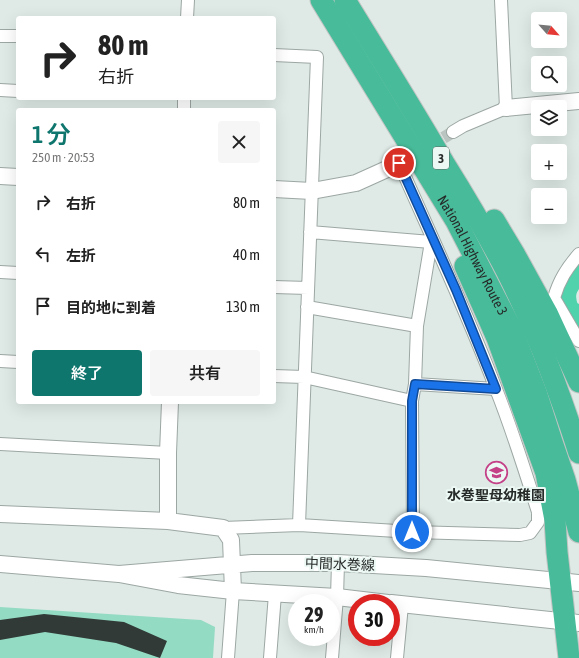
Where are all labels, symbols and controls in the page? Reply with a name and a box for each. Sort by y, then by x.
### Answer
north arrow [531,12,567,48]
map controls [531,12,567,224]
text: 80 m [98,29,148,61]
icon: right [32,32,84,84]
button: search [531,56,567,92]
text: 右折 [98,66,134,87]
button: layers [531,100,567,136]
text: 1 分 [32,121,71,148]
button: close [218,121,260,163]
button: + [531,144,567,180]
pin [382,146,416,180]
road number: 3 [433,147,449,169]
text: 250 m · 20:53 [32,150,95,165]
icon: arrive [388,152,410,174]
button: − [531,188,567,224]
icon: right [32,191,54,213]
street label: National Highway Route 3 [434,192,511,318]
text: 80 m [233,194,260,211]
text: 右折 [66,195,96,212]
icon: left [32,243,54,265]
text: 40 m [233,246,260,263]
text: 左折 [66,247,96,264]
icon: arrive [32,295,54,317]
text: 130 m [226,298,260,315]
text: 目的地に到着 [66,299,156,316]
button: 終了 [32,350,142,396]
button: 共有 [150,350,260,396]
school or university icon: 水巻聖母幼稚園 [483,460,509,486]
place label: 水巻聖母幼稚園 [447,487,545,503]
position arrow [391,511,433,553]
street label: 中間水巻線 [305,555,375,573]
speed limit sign: 30 [348,594,400,646]
text: 29 [305,603,323,626]
text: km/h [304,624,324,635]

